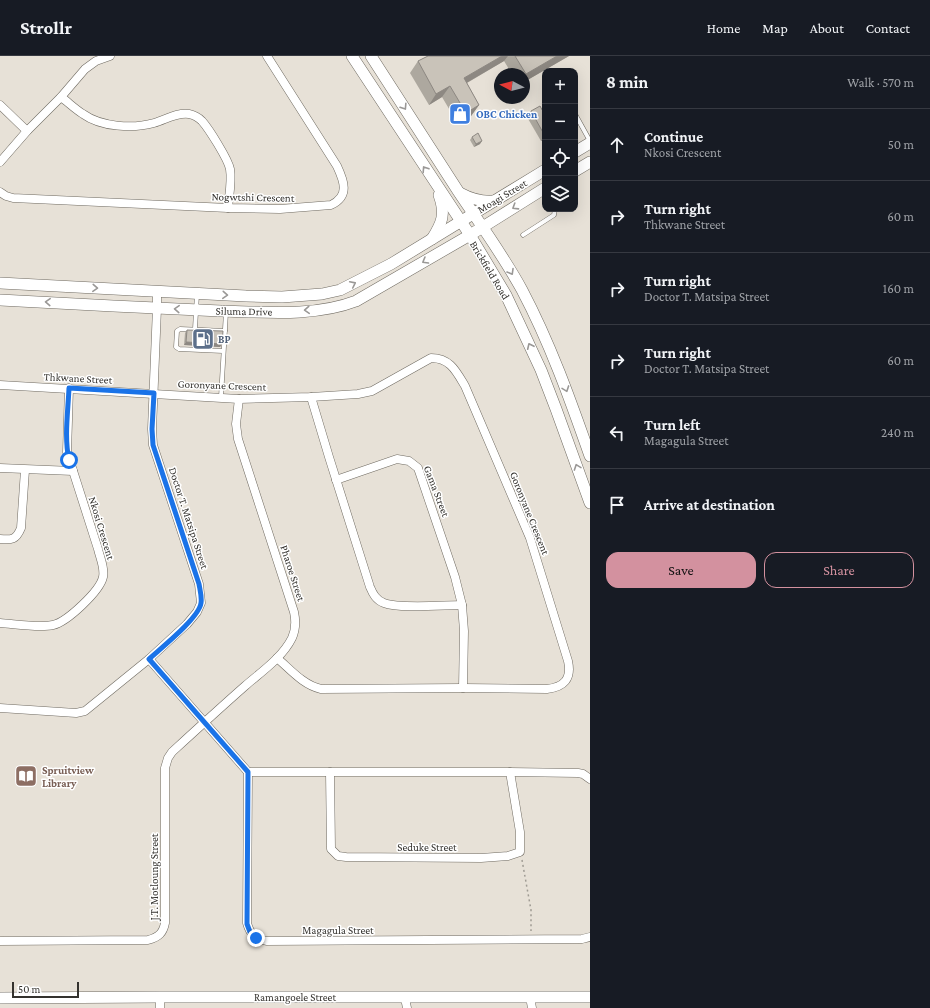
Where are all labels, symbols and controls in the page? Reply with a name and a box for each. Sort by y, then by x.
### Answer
text: Strollr [20,17,72,38]
text: Home [707,20,740,36]
text: Map [762,20,788,36]
text: About [810,20,844,36]
text: Contact [866,20,910,36]
north arrow [494,68,530,104]
map controls [542,68,578,212]
button: + [542,68,578,104]
text: 8 min [606,73,648,92]
text: Walk · 570 m [847,75,914,90]
shop icon: OBC Chicken [447,101,473,127]
one-way arrow [399,103,407,110]
button: − [542,104,578,140]
place label: OBC Chicken [476,108,538,120]
text: Continue [644,129,703,145]
icon: ahead [606,134,628,156]
text: 50 m [888,137,914,152]
button: locate [542,140,578,176]
text: Nkosi Crescent [644,145,721,160]
one-way arrow [422,166,430,173]
street label: Moagi Street [475,176,530,216]
button: layers [542,176,578,212]
street label: Nogwtshi Crescent [211,190,295,205]
text: Turn right [644,201,711,217]
one-way arrow [512,202,519,209]
icon: right [606,206,628,228]
text: 60 m [887,209,914,224]
text: Thkwane Street [644,217,725,232]
street label: Brickfield Road [468,238,512,302]
one-way arrow [422,256,429,263]
one-way arrow [507,268,514,275]
text: Turn right [644,273,711,289]
icon: right [606,278,628,300]
one-way arrow [348,281,356,289]
text: 160 m [883,281,914,296]
one-way arrow [92,284,98,292]
text: Doctor T. Matsipa Street [644,289,769,304]
one-way arrow [222,291,228,299]
one-way arrow [45,298,51,307]
one-way arrow [174,305,180,313]
street label: Siluma Drive [216,305,273,317]
one-way arrow [304,306,310,315]
fuel station icon: BP [190,326,216,352]
place label: BP [218,333,231,345]
one-way arrow [527,342,535,350]
text: Turn right [644,345,711,361]
icon: right [606,350,628,372]
text: 60 m [887,353,914,368]
text: Doctor T. Matsipa Street [644,361,769,376]
street label: Thkwane Street [43,370,113,386]
street label: Goronyane Crescent [178,377,267,394]
one-way arrow [562,386,570,393]
text: Turn left [644,417,700,433]
icon: left [606,422,628,444]
text: 240 m [881,425,914,440]
text: Magagula Street [644,433,729,448]
route start [60,451,78,469]
one-way arrow [573,463,582,470]
street label: Gama Street [422,464,452,519]
street label: Doctor T. Matsipa Street [166,466,211,571]
street label: Goronyane Crescent [507,470,552,557]
icon: arrive [606,494,628,516]
street label: Nkosi Crescent [87,495,117,561]
text: Arrive at destination [644,497,775,513]
street label: Pharoe Street [278,543,308,603]
button: Save [606,552,756,588]
button: Share [764,552,914,588]
library icon: Spruitview Library [13,763,39,789]
place label: Spruitview Library [42,764,94,789]
street label: J.T. Motloung Street [148,833,161,921]
street label: Seduke Street [397,841,457,853]
street label: Magagula Street [302,924,374,937]
route end [247,929,265,947]
scale bar [12,980,79,999]
text: 50 m [18,983,40,995]
street label: Ramangoele Street [254,991,336,1004]

